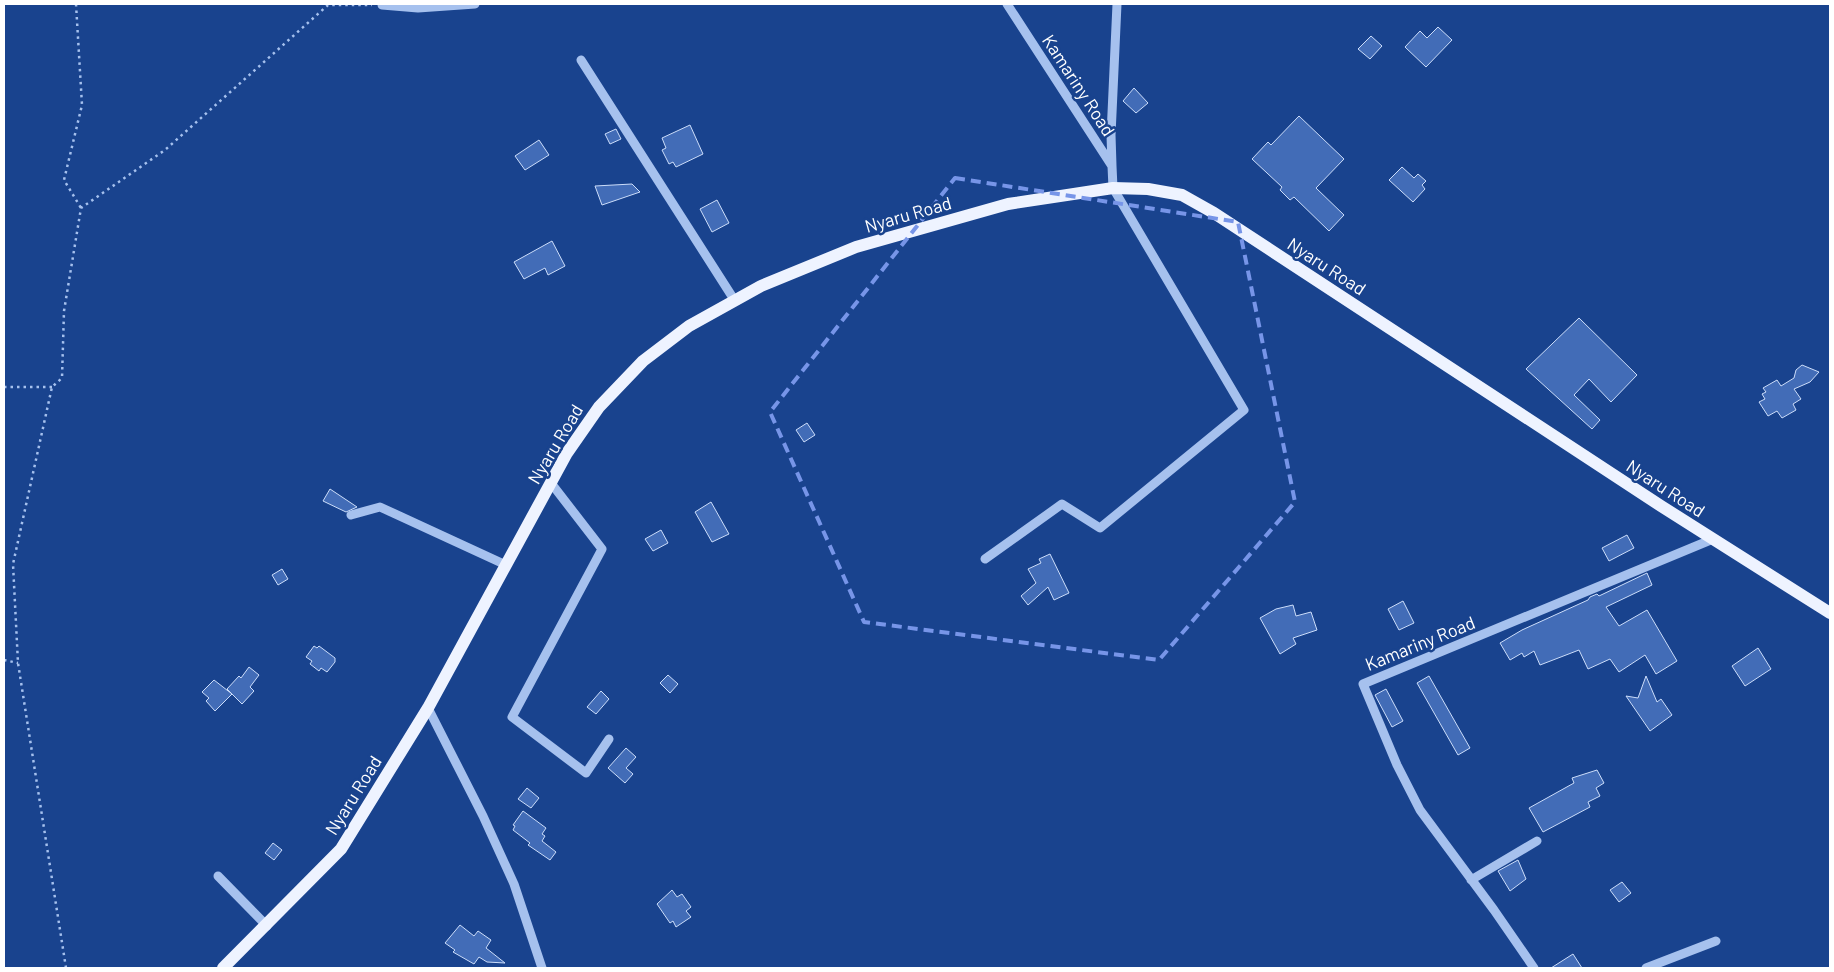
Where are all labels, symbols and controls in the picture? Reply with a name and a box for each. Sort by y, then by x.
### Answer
street label: Kamariny Road [1038,30,1120,140]
street label: Nyaru Road [862,191,954,237]
street label: Nyaru Road [1284,233,1370,299]
street label: Nyaru Road [523,400,587,488]
street label: Nyaru Road [1623,455,1709,521]
street label: Kamariny Road [1362,611,1478,675]
street label: Nyaru Road [320,751,386,839]

